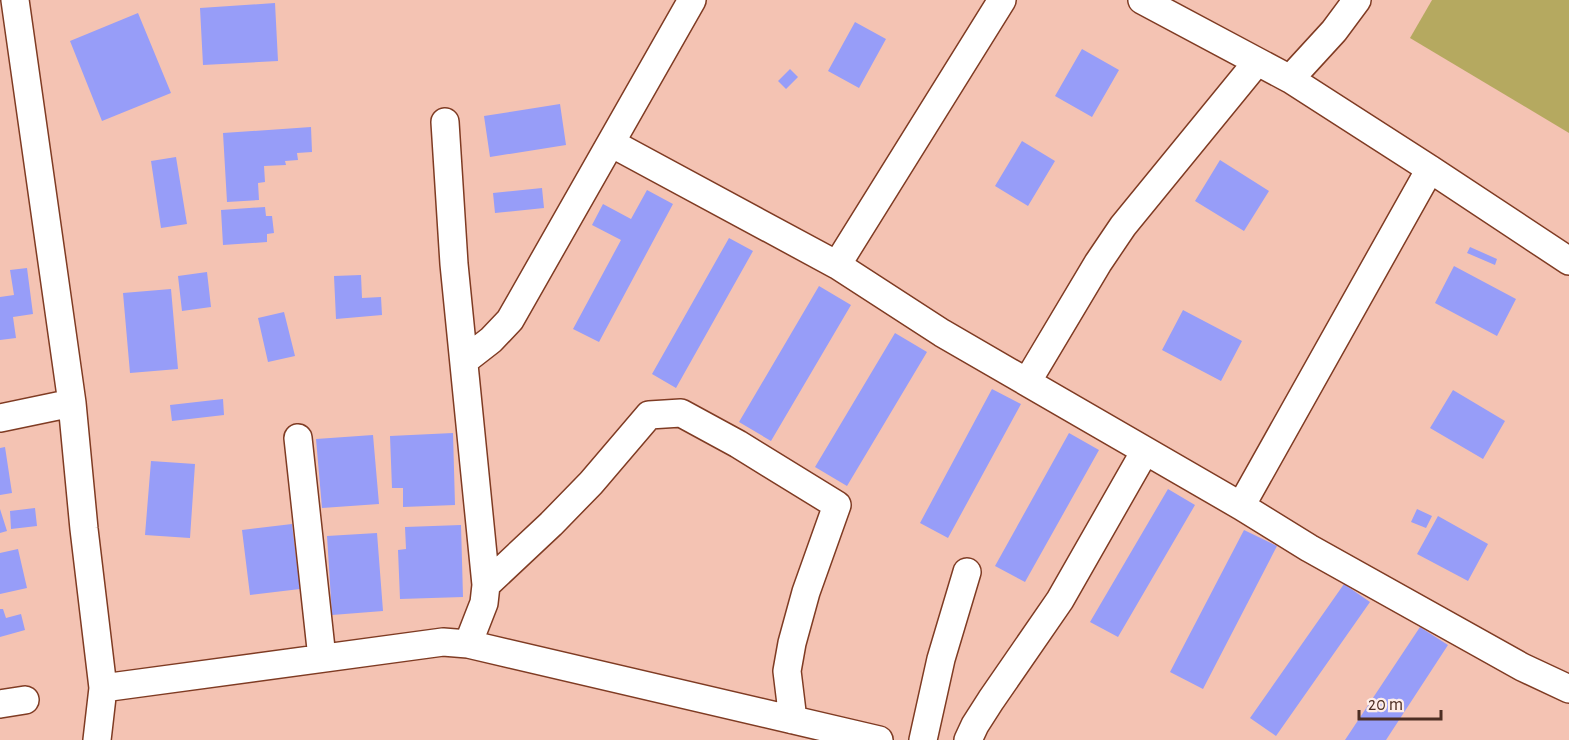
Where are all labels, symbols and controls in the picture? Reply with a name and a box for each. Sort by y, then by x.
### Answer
scale bar [1359,683,1442,721]
text: 20 m [1368,696,1403,714]

